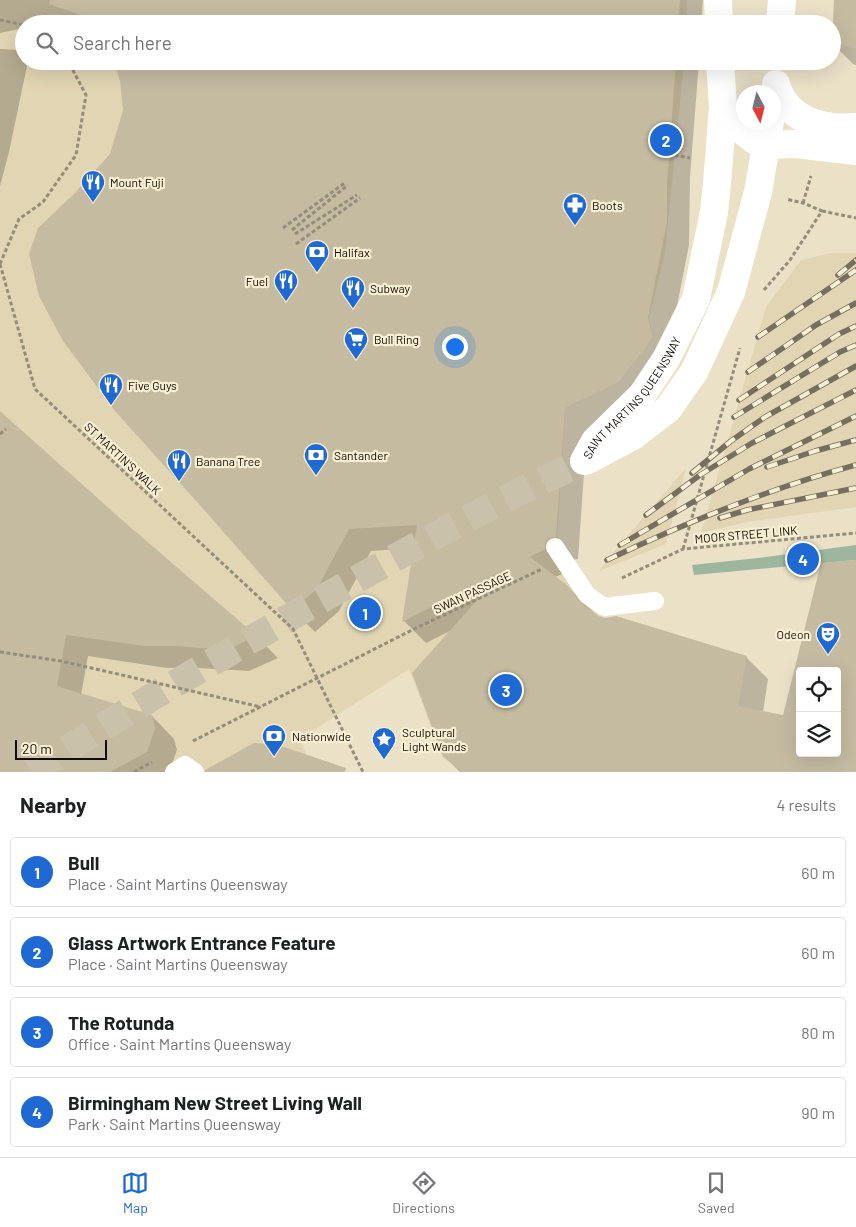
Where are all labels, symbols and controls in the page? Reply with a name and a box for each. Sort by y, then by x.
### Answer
search box [15,15,841,70]
icon: search [33,29,61,57]
text: Search here [73,31,172,54]
north arrow [736,85,781,130]
pin: 2 [650,121,682,159]
restaurant icon: Mount Fuji [80,169,106,203]
place label: Mount Fuji [110,175,164,189]
pharmacy icon: Boots [562,192,588,226]
place label: Boots [592,198,623,212]
bank icon: Halifax [304,239,330,273]
place label: Halifax [334,245,370,259]
restaurant icon: Fuel [273,268,299,302]
place label: Fuel [246,274,268,288]
restaurant icon: Subway [340,275,366,309]
place label: Subway [370,281,410,295]
supermarket icon: Bull Ring [343,326,369,360]
place label: Bull Ring [374,332,419,346]
your location [442,334,468,360]
street label: SAINT MARTINS QUEENSWAY [580,334,683,461]
restaurant icon: Five Guys [98,372,124,406]
place label: Five Guys [128,378,177,392]
street label: ST MARTIN'S WALK [82,419,164,497]
bank icon: Santander [303,442,329,476]
restaurant icon: Banana Tree [166,448,192,482]
place label: Santander [334,448,388,462]
place label: Banana Tree [196,454,260,468]
street label: MOOR STREET LINK [694,522,799,545]
pin: 4 [787,540,819,578]
street label: SWAN PASSAGE [431,568,513,616]
pin: 1 [349,594,381,632]
theatre icon: Odeon [815,621,841,655]
place label: Odeon [777,627,810,641]
map controls [796,667,841,757]
button: locate [796,667,841,712]
pin: 3 [490,671,522,709]
button: layers [796,712,841,757]
bank icon: Nationwide [261,723,287,757]
place label: Sculptural Light Wands [402,725,467,753]
place icon: Sculptural Light Wands [371,726,397,760]
place label: Nationwide [292,729,351,743]
scale bar [15,737,108,760]
text: 20 m [22,740,52,757]
text: Nearby [20,792,86,817]
text: 4 results [776,795,836,814]
text: Bull [68,851,99,874]
text: 1 [34,863,40,882]
text: 60 m [801,863,835,882]
text: Place · Saint Martins Queensway [68,874,288,893]
text: Glass Artwork Entrance Feature [68,931,336,954]
text: 2 [33,943,41,962]
text: 60 m [801,943,835,962]
text: Place · Saint Martins Queensway [68,954,288,973]
text: The Rotunda [68,1011,174,1034]
text: 3 [33,1023,41,1042]
text: 80 m [801,1023,835,1042]
text: Office · Saint Martins Queensway [68,1034,291,1053]
text: Birmingham New Street Living Wall [68,1091,362,1114]
text: 4 [32,1103,42,1122]
text: 90 m [801,1103,835,1122]
text: Park · Saint Martins Queensway [68,1114,281,1133]
tab: Map [121,1169,149,1216]
tab: Directions [392,1169,455,1216]
tab: Saved [698,1169,735,1216]

